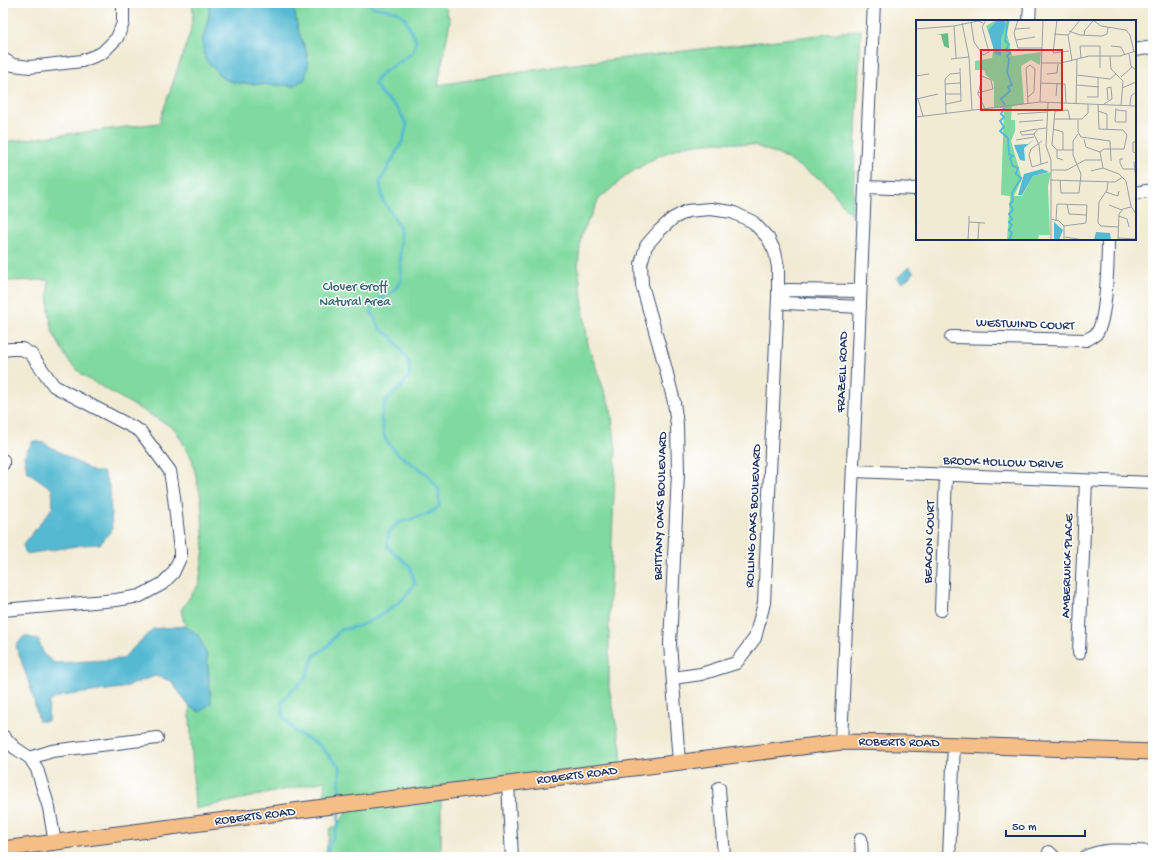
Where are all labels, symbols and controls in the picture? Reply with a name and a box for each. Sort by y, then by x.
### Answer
inset map [916,20,1136,240]
park label: Clover Groff Natural Area [319,280,391,310]
street label: WESTWIND COURT [975,316,1076,334]
street label: FRAZELL ROAD [834,331,852,414]
street label: BRITTANY OAKS BOULEVARD [651,431,671,582]
street label: ROLLING OAKS BOULEVARD [743,443,765,588]
street label: BROOK HOLLOW DRIVE [942,453,1064,473]
street label: BEACON COURT [921,499,939,585]
street label: AMBERWICK PLACE [1059,513,1077,618]
street label: ROBERTS ROAD [858,735,940,751]
street label: ROBERTS ROAD [536,764,619,788]
street label: ROBERTS ROAD [214,805,297,829]
scale bar [1006,812,1085,838]
text: 50 m [1012,821,1037,835]

